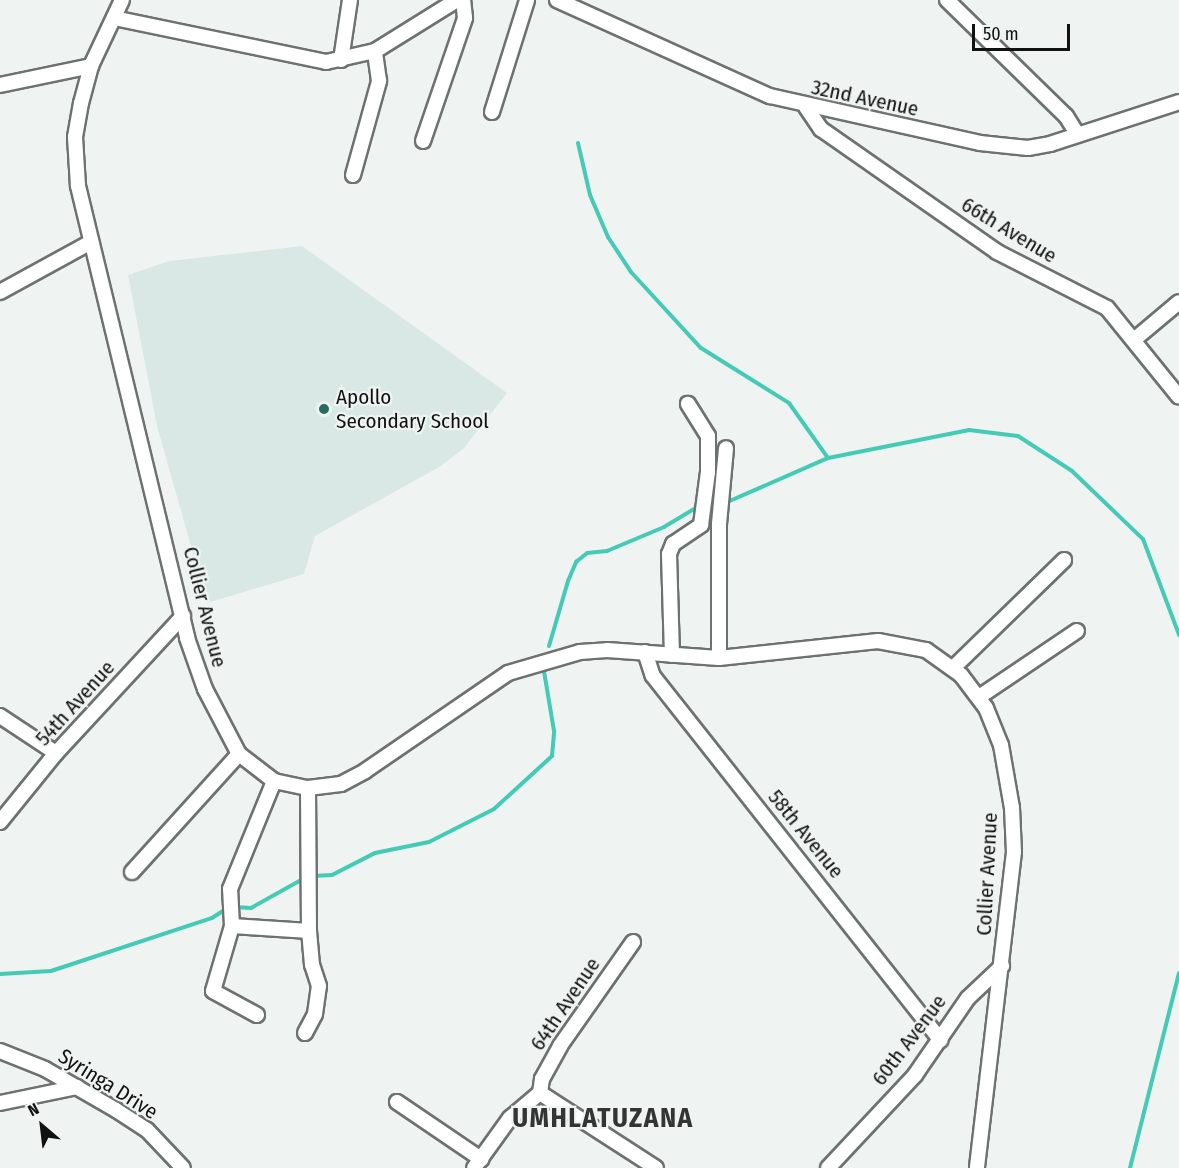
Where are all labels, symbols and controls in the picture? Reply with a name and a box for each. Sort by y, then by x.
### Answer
scale bar [975,12,1072,50]
text: 50 m [983,23,1019,45]
street label: 32nd Avenue [809,74,921,122]
street label: 66th Avenue [957,192,1061,268]
place label: Apollo Secondary School [336,384,489,434]
marker: Apollo Secondary School [317,402,331,416]
street label: Collier Avenue [178,544,232,670]
street label: 54th Avenue [30,655,120,751]
street label: 58th Avenue [763,785,849,883]
street label: Collier Avenue [971,812,1003,936]
street label: 64th Avenue [525,953,605,1055]
street label: 60th Avenue [867,990,951,1090]
street label: Syringa Drive [54,1044,162,1124]
north arrow [12,1096,72,1156]
text: N [25,1099,42,1120]
district label: UMHLATUZANA [512,1103,694,1135]

